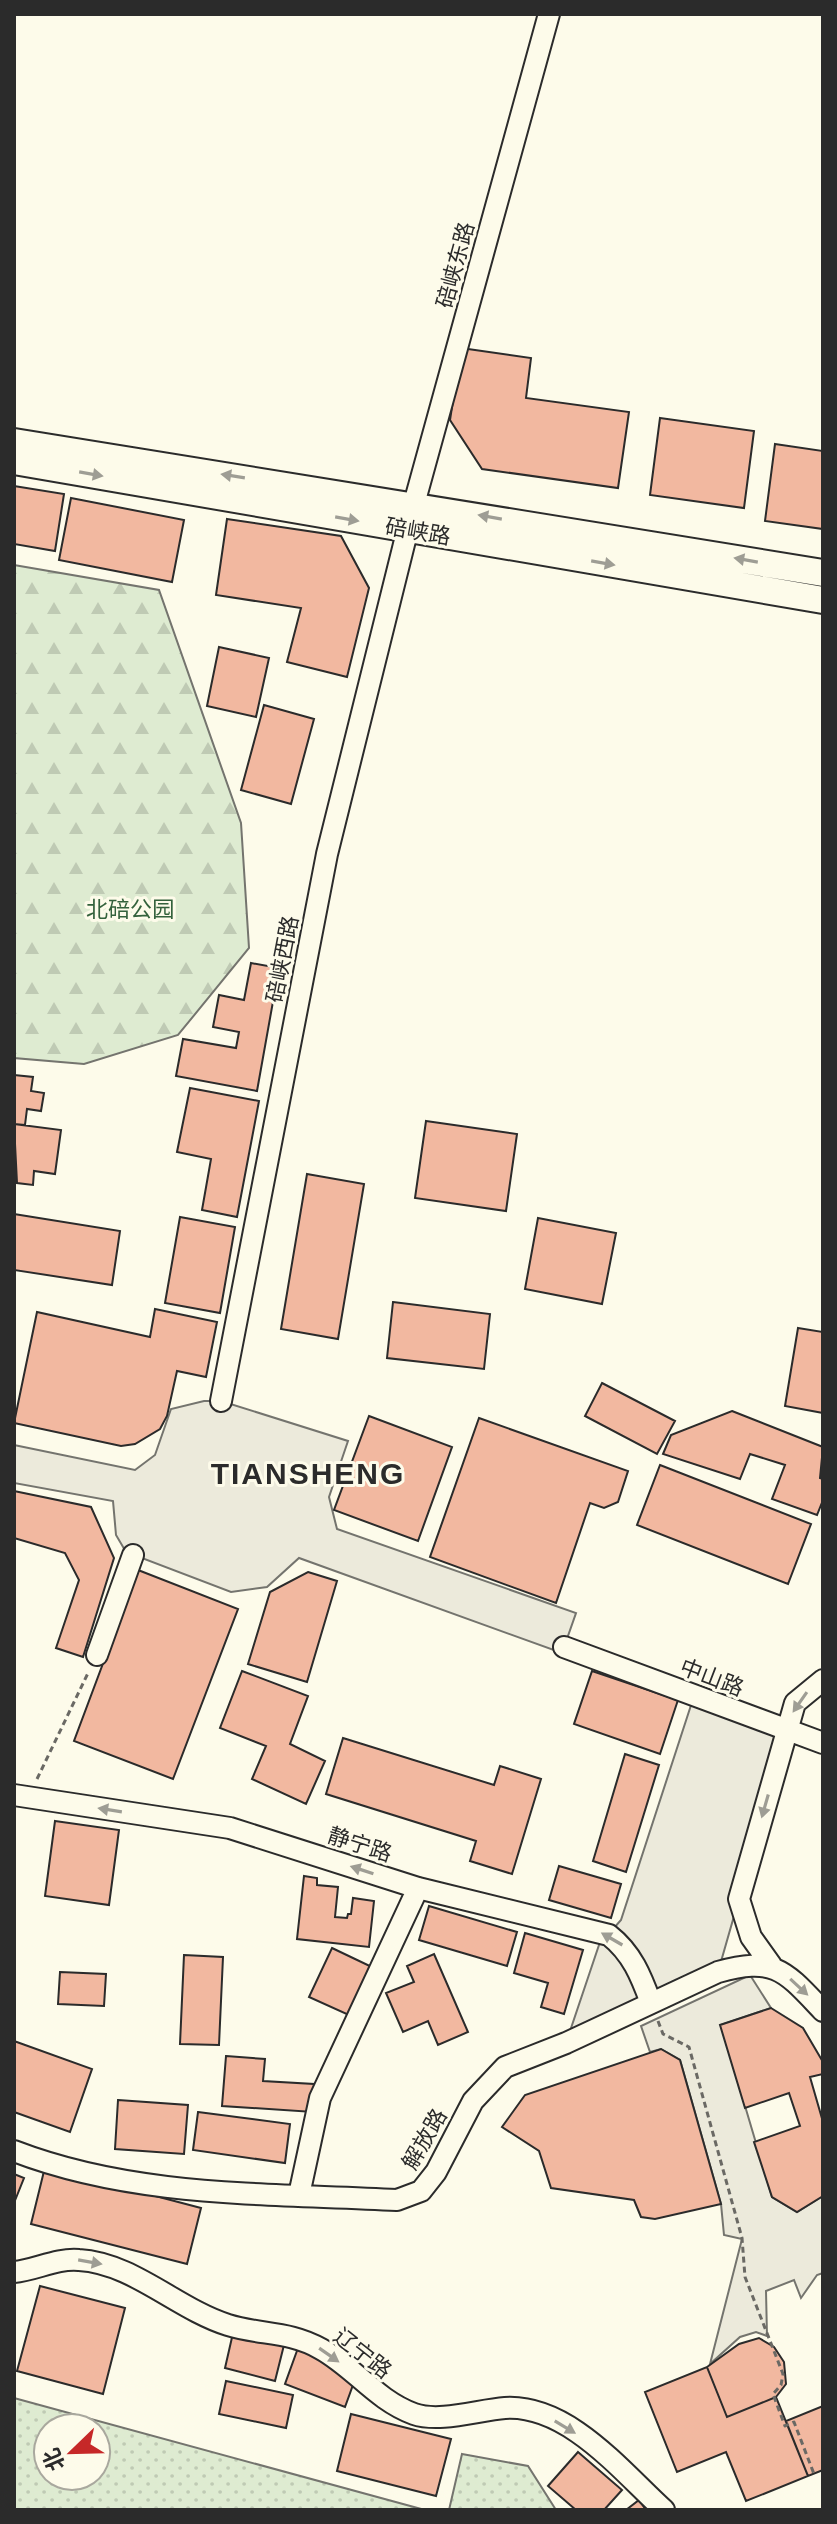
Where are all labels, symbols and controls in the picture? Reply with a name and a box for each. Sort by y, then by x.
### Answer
street label: 碚峡东路 [432,219,479,311]
one-way arrow [79,469,104,481]
one-way arrow [220,469,245,482]
one-way arrow [477,510,502,523]
one-way arrow [335,513,360,525]
street label: 碚峡路 [383,513,453,550]
one-way arrow [733,554,758,566]
one-way arrow [591,557,616,569]
park label: 北碚公园 [86,897,174,922]
street label: 碚峡西路 [262,914,303,1005]
district label: TIANSHENG [211,1457,405,1490]
street label: 中山路 [677,1654,747,1701]
one-way arrow [792,1691,807,1712]
one-way arrow [758,1795,771,1819]
one-way arrow [97,1803,122,1816]
street label: 静宁路 [325,1822,395,1867]
one-way arrow [349,1863,373,1876]
one-way arrow [600,1932,623,1947]
one-way arrow [789,1977,808,1995]
street label: 解放路 [397,2104,452,2174]
one-way arrow [78,2256,103,2269]
street label: 辽宁路 [329,2323,396,2384]
one-way arrow [318,2347,340,2363]
north arrow [32,2412,112,2492]
one-way arrow [554,2420,576,2434]
text: 北 [38,2445,70,2475]

